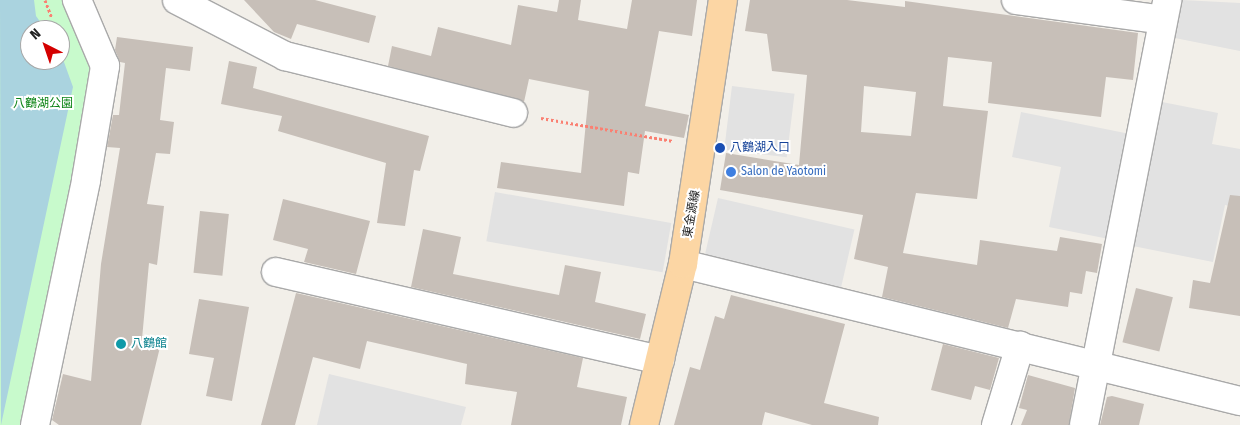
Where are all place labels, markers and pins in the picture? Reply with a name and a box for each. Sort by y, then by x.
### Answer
place label: 八鶴湖入口 [730,141,790,155]
marker: 八鶴湖入口 [714,142,726,154]
place label: Salon de Yaotomi [741,165,826,179]
marker: Salon de Yaotomi [725,166,737,178]
place label: 八鶴館 [131,337,167,351]
marker: 八鶴館 [115,338,127,350]

